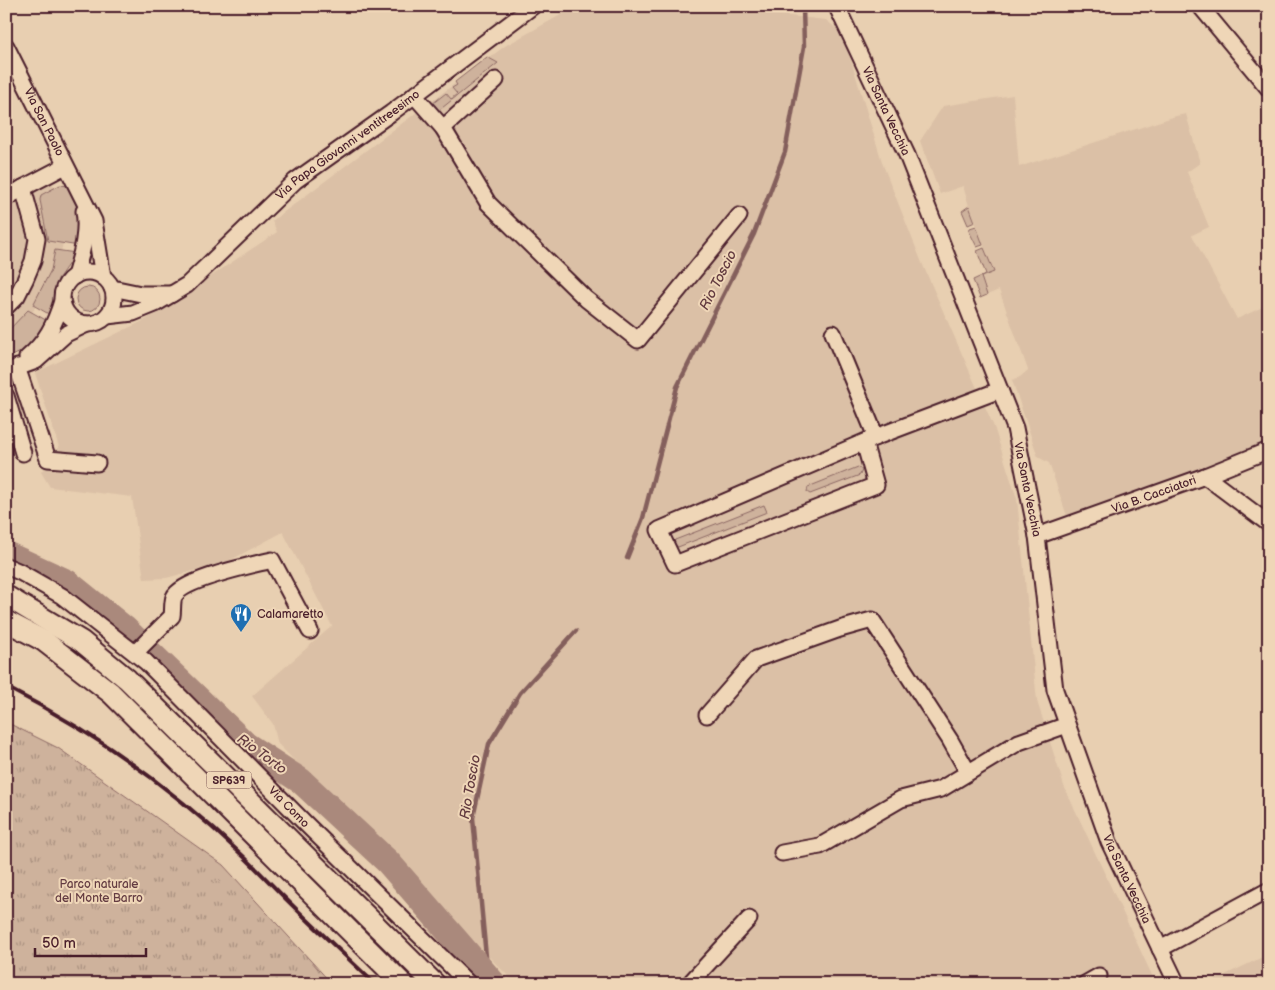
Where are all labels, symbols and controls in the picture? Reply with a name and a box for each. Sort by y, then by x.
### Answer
street label: Via Santa Vecchia [859,64,914,158]
street label: Via San Paolo [21,85,68,159]
street label: Via Papa Giovanni ventitreesimo [273,86,423,203]
water label: Rio Toscio [696,247,740,313]
street label: Via Santa Vecchia [1011,441,1045,538]
street label: Via B. Cacciatori [1109,472,1198,516]
restaurant icon: Calamaretto [229,602,253,633]
place label: Calamaretto [257,607,324,622]
water label: Rio Torto [234,730,290,778]
water label: Rio Toscio [456,754,484,820]
road number: SP639 [206,772,252,788]
street label: Via Como [265,783,313,831]
street label: Via Santa Vecchia [1100,833,1154,926]
park label: Parco naturale del Monte Barro [55,877,143,906]
scale bar [35,925,146,957]
text: 50 m [42,934,76,953]

